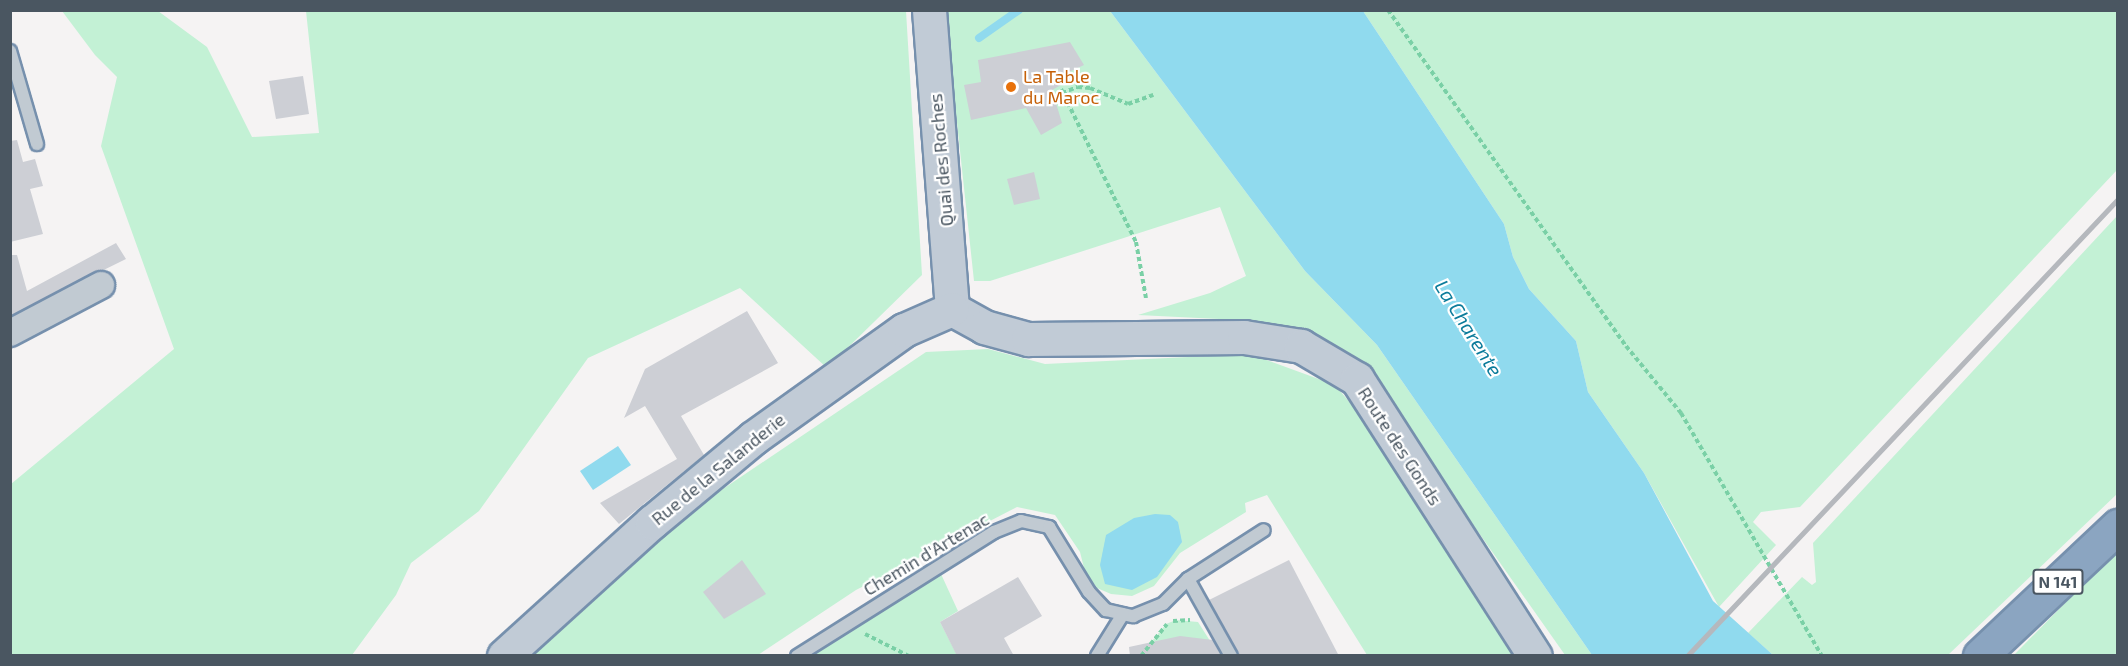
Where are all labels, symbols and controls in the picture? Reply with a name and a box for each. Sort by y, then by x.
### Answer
place label: La Table du Maroc [1023,66,1099,109]
marker: La Table du Maroc [1004,80,1018,94]
street label: Quai des Roches [924,93,958,227]
water label: La Charente [1430,276,1508,380]
street label: Route des Gonds [1354,383,1446,509]
street label: Rue de la Salanderie [647,409,789,529]
street label: Chemin d'Artenac [859,508,993,600]
road number: N 141 [2031,569,2085,595]

